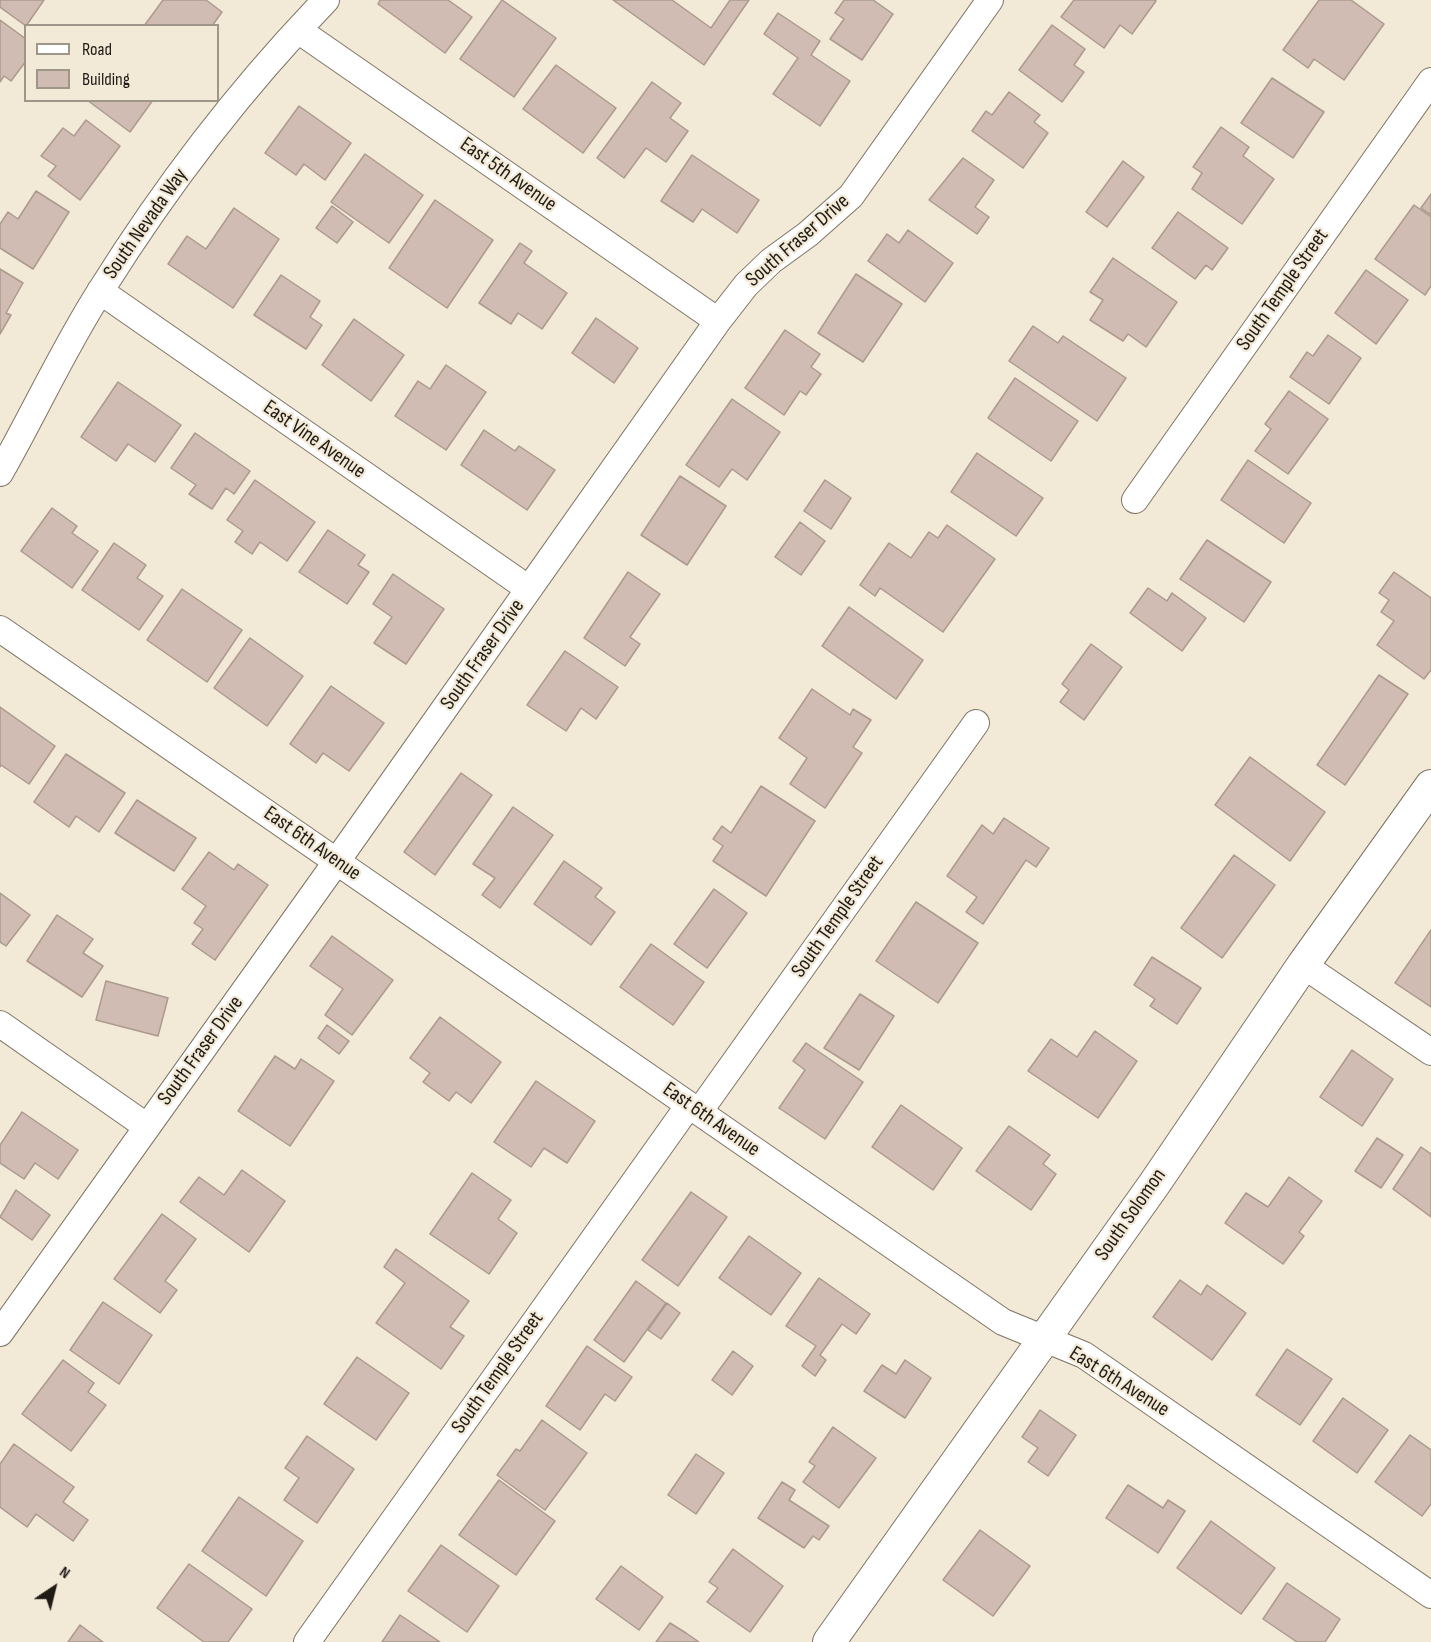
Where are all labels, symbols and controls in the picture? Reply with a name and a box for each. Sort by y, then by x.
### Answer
legend [24,24,219,102]
text: Road [82,39,112,60]
text: Building [82,69,130,90]
street label: East 5th Avenue [455,133,561,217]
street label: South Nevada Way [99,164,193,284]
street label: South Fraser Drive [741,189,855,293]
street label: South Temple Street [1232,224,1334,356]
street label: East Vine Avenue [258,396,370,484]
street label: South Fraser Drive [436,595,530,715]
street label: East 6th Avenue [258,801,366,887]
street label: South Temple Street [787,851,889,983]
street label: South Fraser Drive [153,991,249,1111]
street label: East 6th Avenue [657,1077,765,1163]
street label: South Solomon [1090,1164,1172,1266]
street label: South Temple Street [447,1307,549,1439]
street label: East 6th Avenue [1064,1341,1174,1423]
north arrow [24,1558,84,1618]
text: N [56,1563,74,1583]

